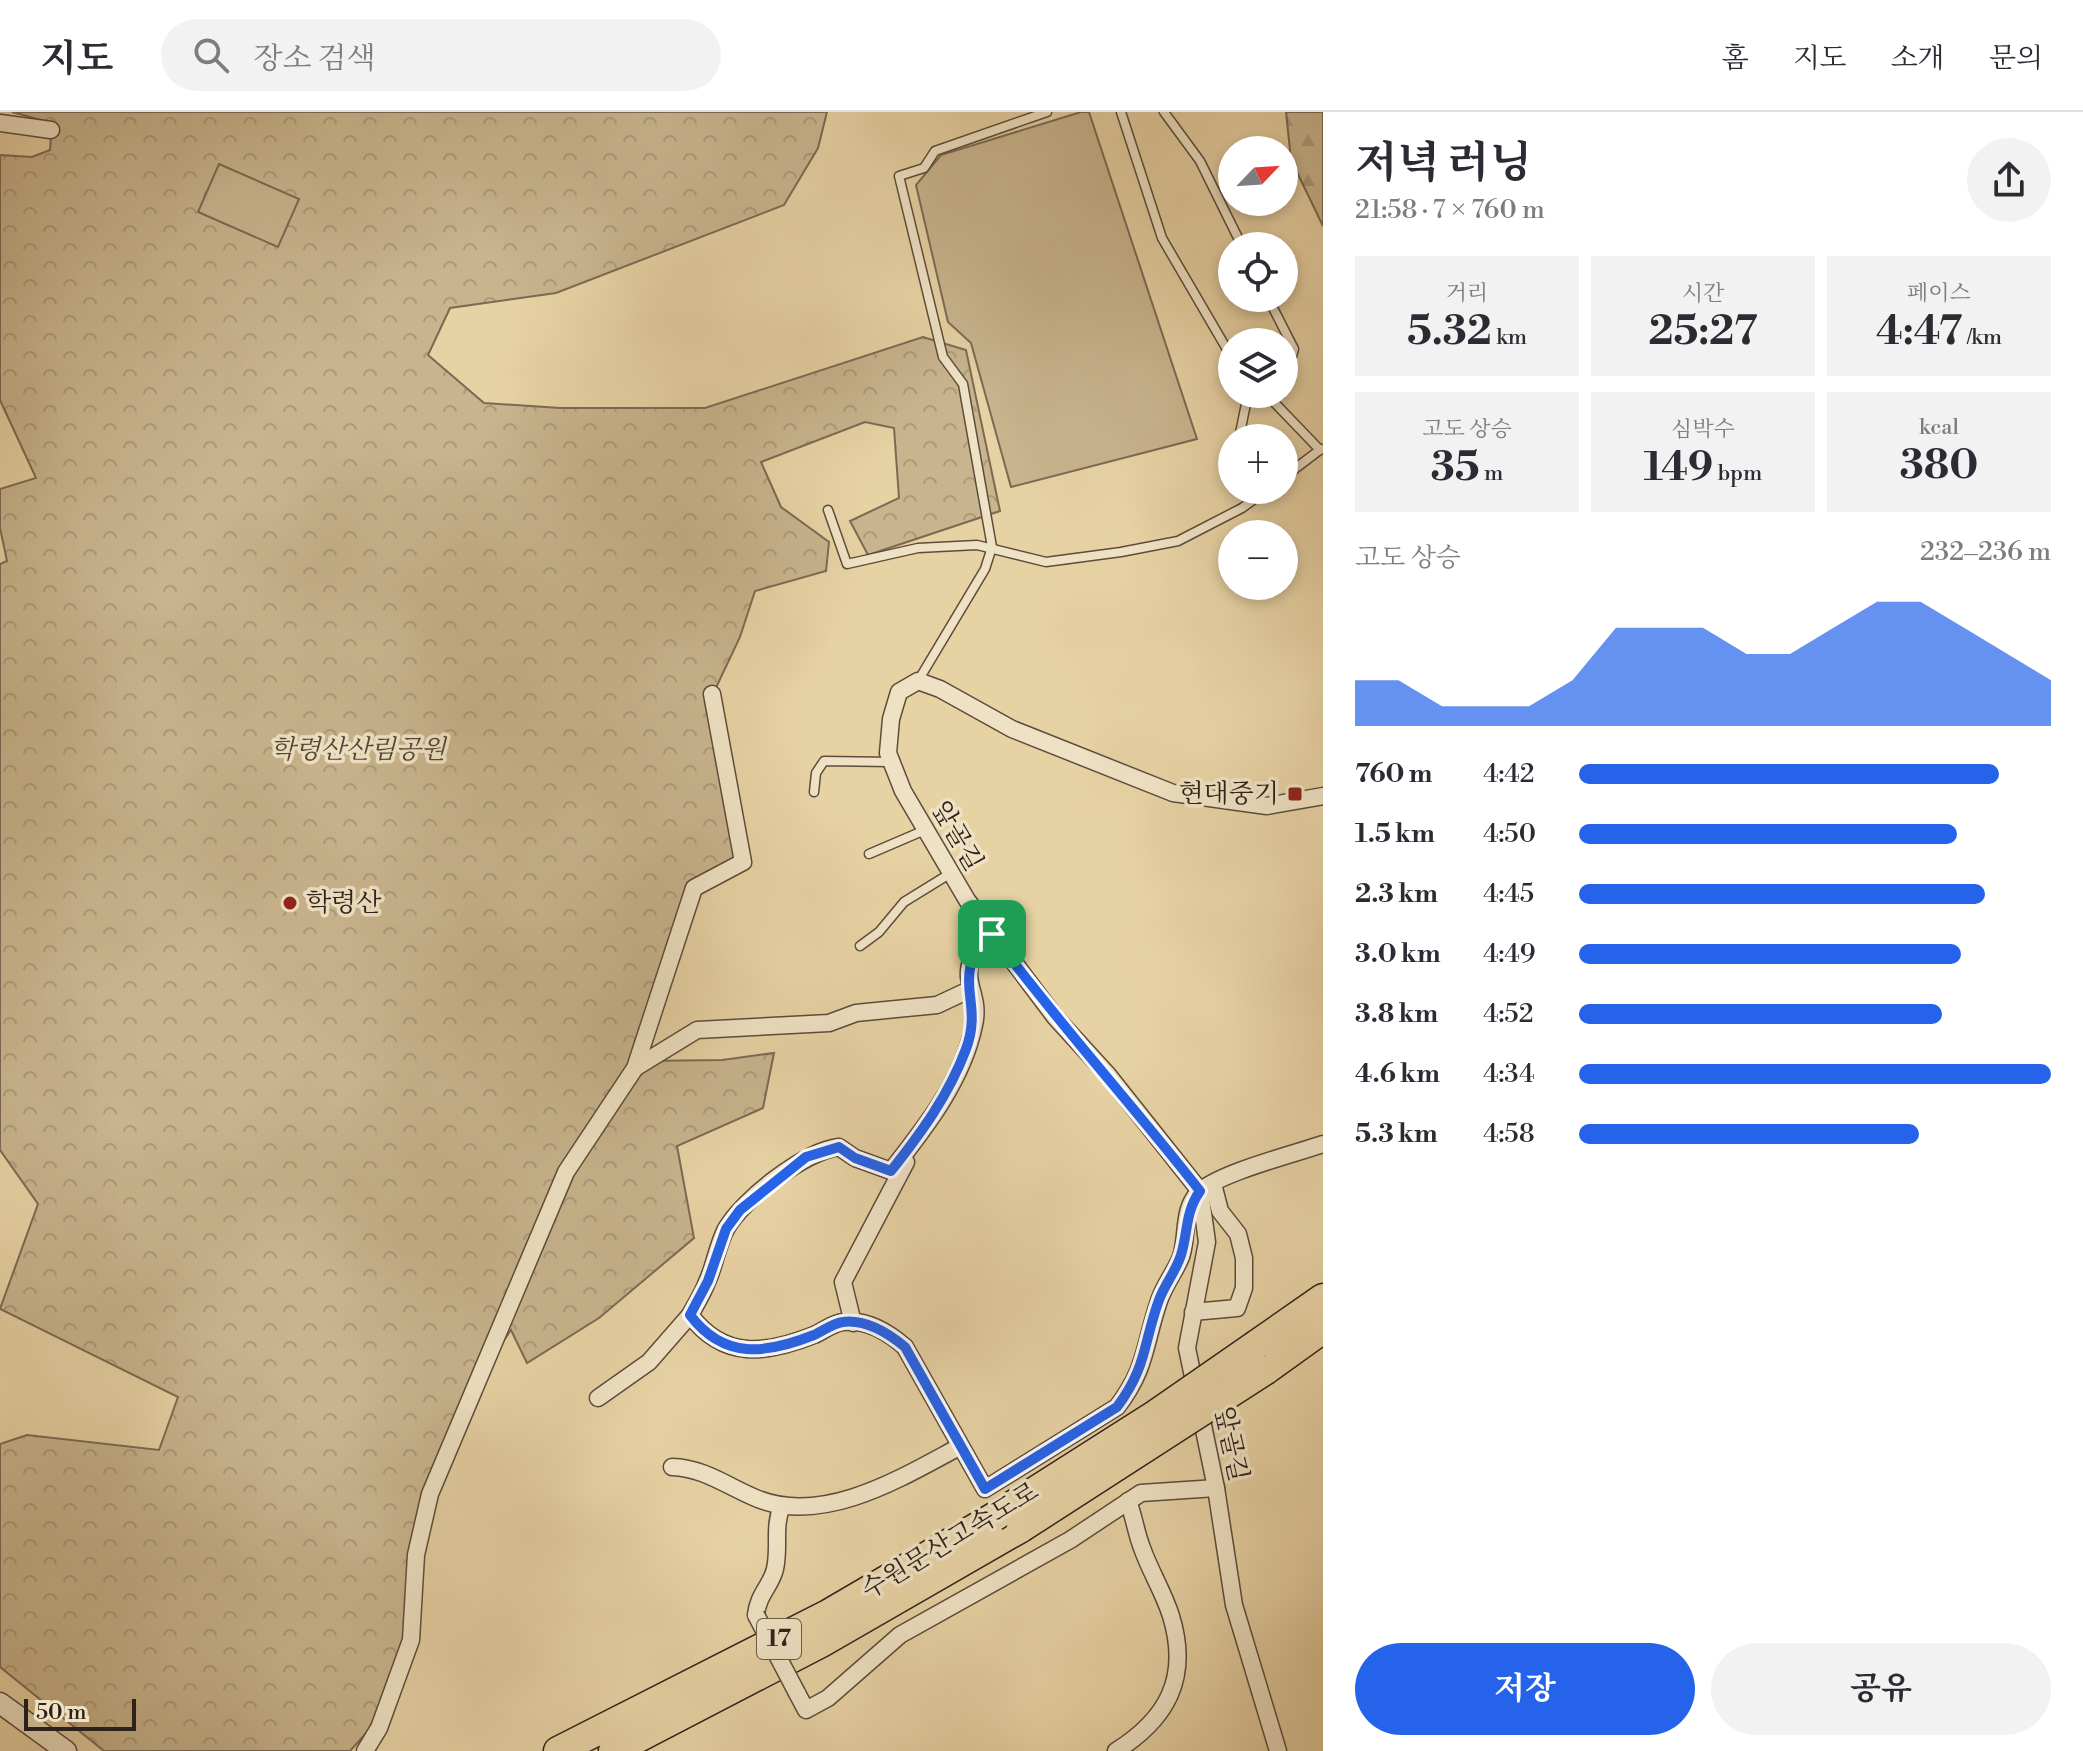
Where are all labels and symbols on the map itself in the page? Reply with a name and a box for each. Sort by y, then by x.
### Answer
north arrow [1218,136,1298,216]
park label: 학령산산림공원 [270,734,448,766]
place label: 현대중기 [1179,778,1279,810]
marker: 현대중기 [1286,785,1304,803]
street label: 앞골길 [924,795,990,877]
place label: 학령산 [306,887,382,919]
marker: 학령산 [281,894,299,912]
pin [958,900,1026,968]
street label: 앞골길 [1208,1404,1254,1484]
street label: 수원문산고속도로 [856,1476,1044,1606]
road number: 17 [757,1619,801,1659]
scale bar [24,1695,136,1731]

